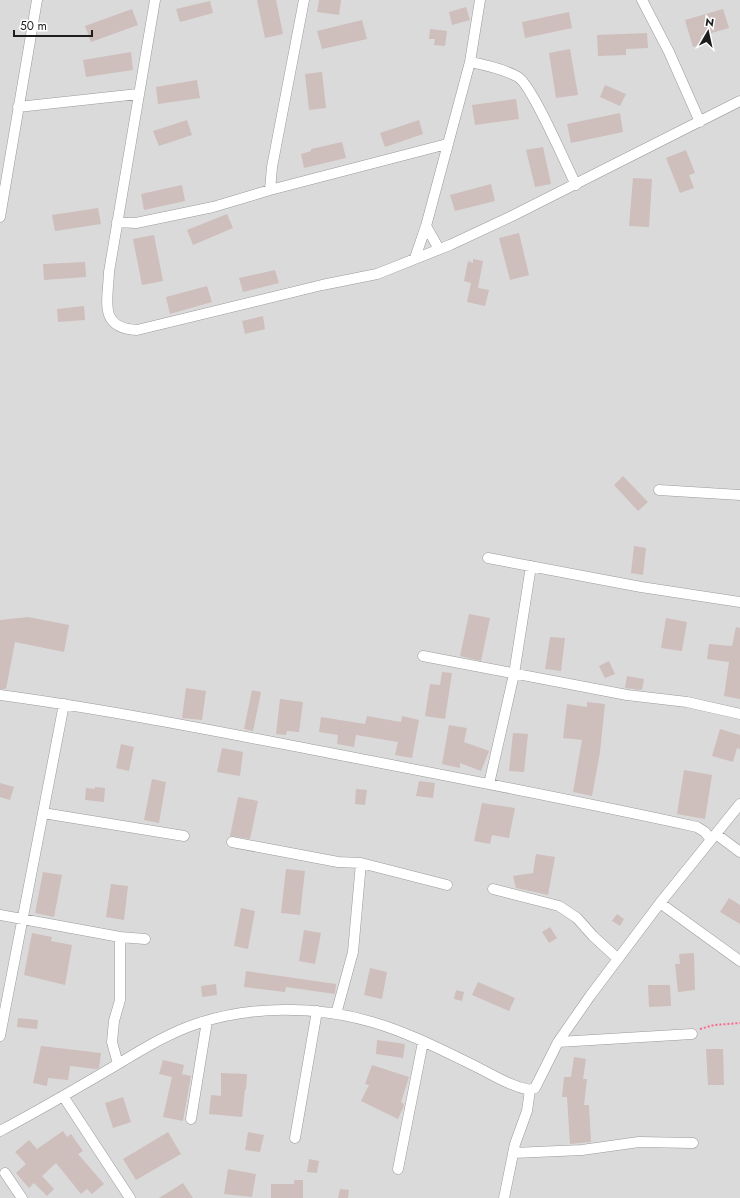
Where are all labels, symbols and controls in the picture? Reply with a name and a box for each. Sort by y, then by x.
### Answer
scale bar [14,12,92,38]
north arrow [688,12,728,52]
text: N [704,14,715,31]
text: 50 m [20,17,47,35]

